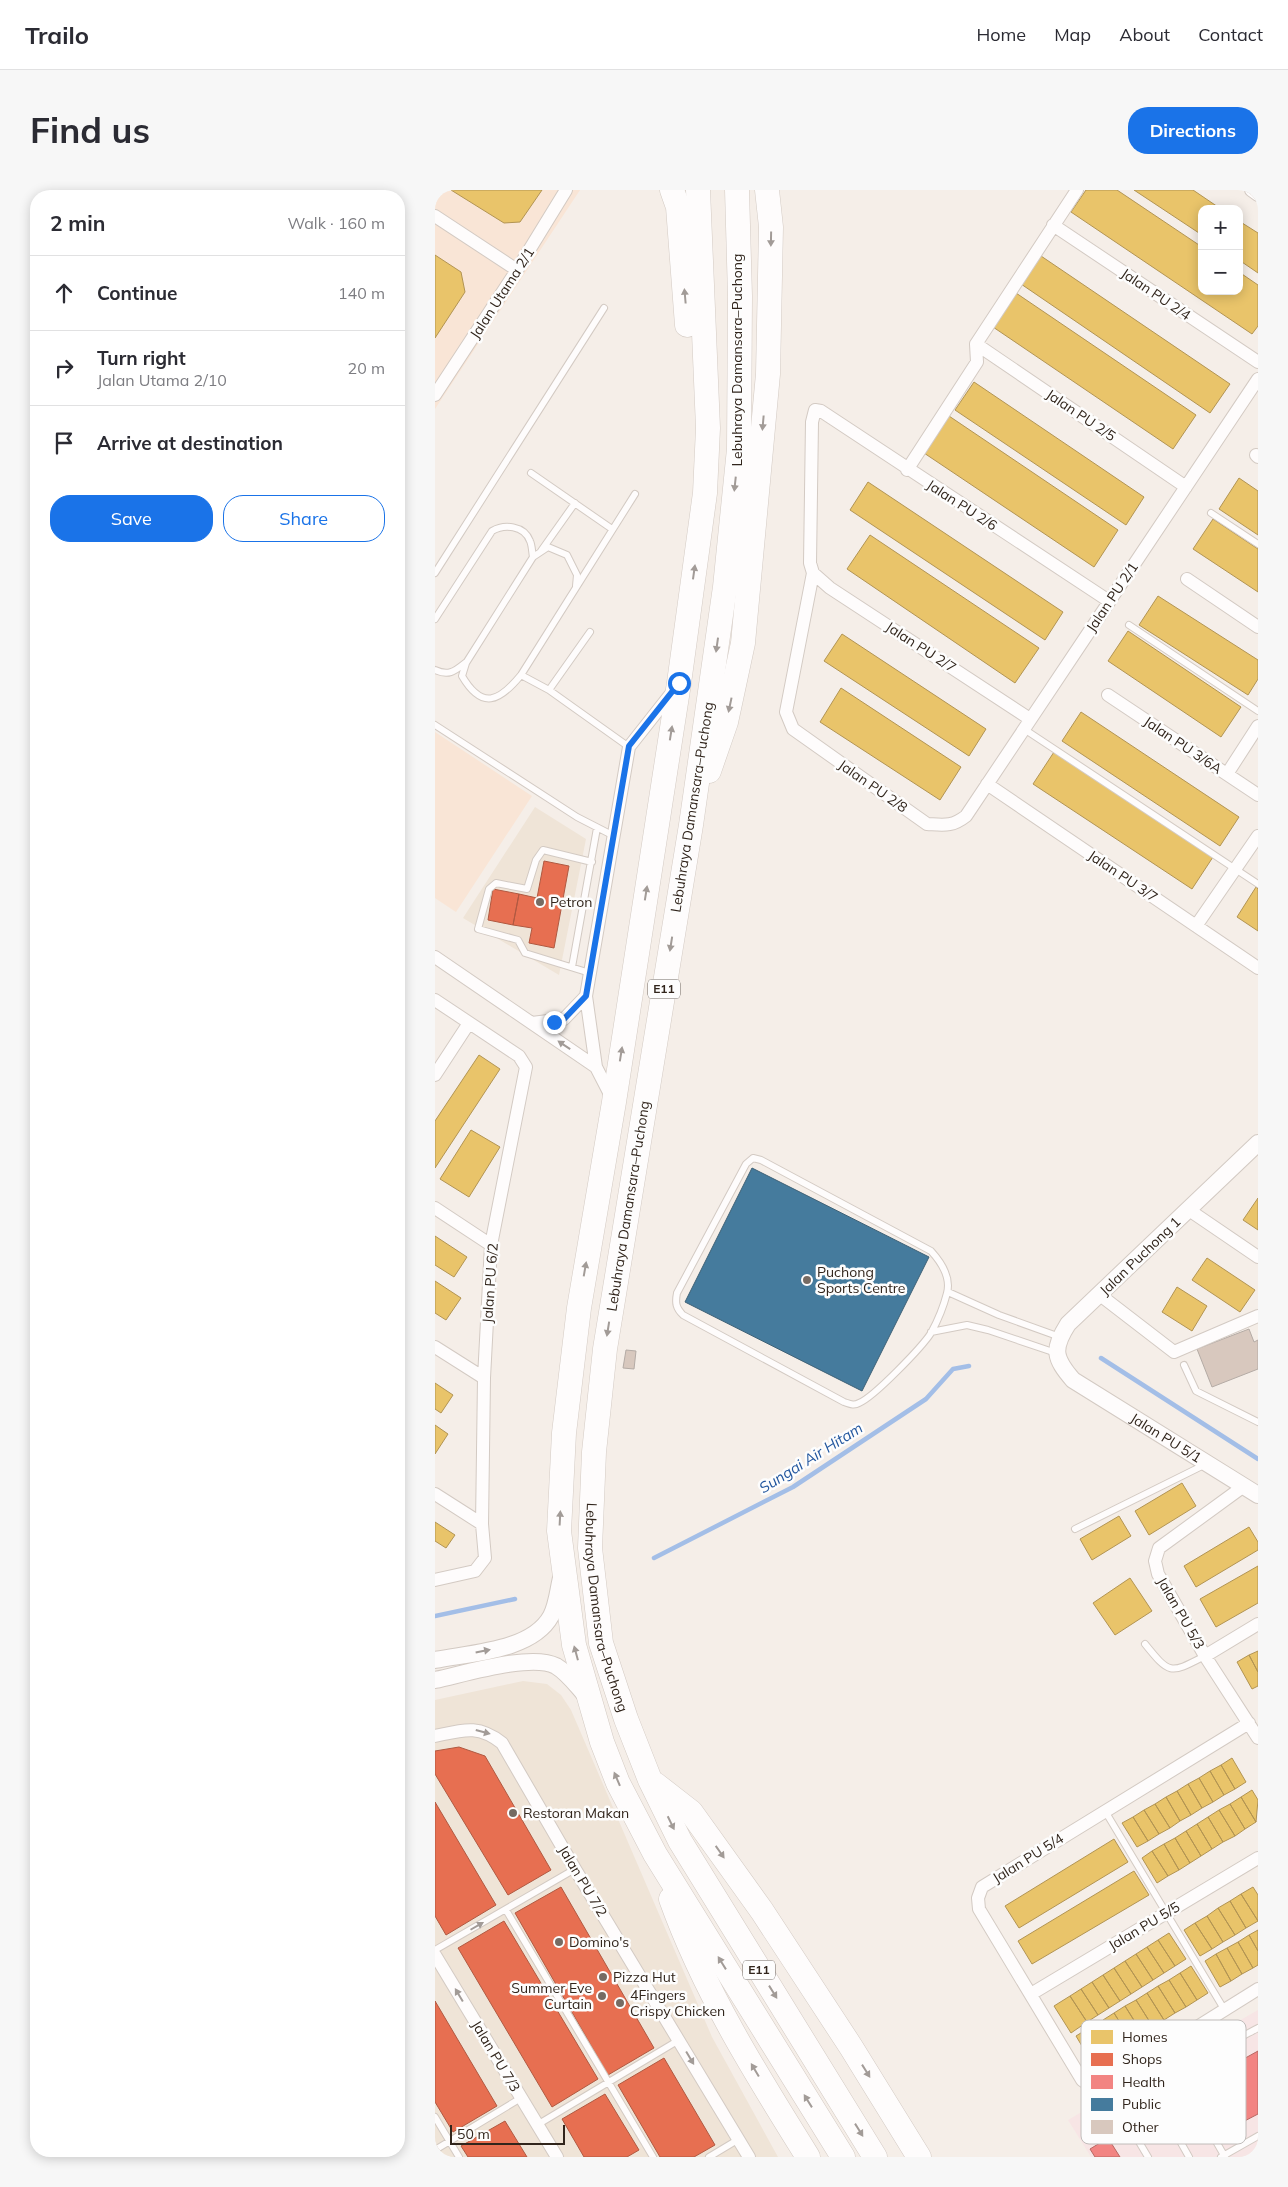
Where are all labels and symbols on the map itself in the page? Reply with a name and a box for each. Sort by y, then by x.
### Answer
one-way arrow [767,231,775,247]
street label: Jalan Utama 2/1 [466,244,538,342]
street label: Lebuhraya Damansara–Puchong [728,253,746,467]
street label: Jalan PU 2/4 [1118,264,1195,324]
one-way arrow [681,288,689,304]
street label: Jalan PU 2/5 [1043,385,1119,445]
one-way arrow [759,415,767,431]
one-way arrow [731,476,739,492]
street label: Jalan PU 2/6 [923,476,1001,534]
street label: Jalan PU 2/1 [1082,559,1142,635]
one-way arrow [690,563,698,579]
street label: Jalan PU 2/7 [882,618,960,676]
one-way arrow [712,637,720,653]
route start [668,672,691,695]
one-way arrow [726,698,734,713]
street label: Lebuhraya Damansara–Puchong [666,700,718,914]
street label: Jalan PU 3/6A [1140,712,1226,778]
one-way arrow [668,724,676,740]
street label: Jalan PU 2/8 [835,756,911,816]
street label: Jalan PU 3/7 [1085,846,1161,906]
one-way arrow [643,885,651,901]
place label: Petron [550,893,593,911]
marker: Petron [534,896,546,908]
one-way arrow [667,936,675,952]
road number: E11 [648,980,680,999]
route end [543,1011,566,1034]
one-way arrow [557,1040,571,1050]
one-way arrow [618,1045,626,1061]
street label: Lebuhraya Damansara–Puchong [602,1099,654,1313]
street label: Jalan Puchong 1 [1096,1213,1184,1299]
street label: Jalan PU 6/2 [478,1242,502,1324]
one-way arrow [582,1261,590,1277]
place label: Puchong Sports Centre [817,1263,905,1297]
marker: Puchong Sports Centre [801,1274,813,1286]
one-way arrow [604,1321,612,1337]
street label: Jalan PU 5/1 [1127,1409,1205,1467]
water label: Sungai Air Hitam [755,1418,866,1497]
street label: Lebuhraya Damansara–Puchong [581,1502,632,1714]
one-way arrow [556,1510,564,1526]
street label: Jalan PU 5/3 [1153,1574,1209,1652]
one-way arrow [572,1645,580,1660]
one-way arrow [475,1646,491,1654]
one-way arrow [475,1728,490,1736]
one-way arrow [613,1772,621,1787]
place label: Restoran Makan [523,1804,629,1822]
marker: Restoran Makan [507,1807,519,1819]
one-way arrow [667,1816,675,1830]
street label: Jalan PU 5/4 [989,1829,1067,1887]
street label: Jalan PU 7/2 [555,1842,611,1920]
one-way arrow [714,1845,725,1858]
street label: Jalan PU 5/5 [1105,1898,1183,1954]
one-way arrow [470,1922,485,1930]
place label: Domino's [569,1933,629,1951]
marker: Domino's [553,1936,565,1948]
one-way arrow [717,1956,727,1969]
road number: E11 [743,1960,775,1980]
place label: Pizza Hut [613,1968,676,1986]
marker: Pizza Hut [597,1971,609,1983]
place label: Summer Eve Curtain [511,1979,592,2013]
place label: 4Fingers Crispy Chicken [630,1986,725,2020]
one-way arrow [769,1986,778,1999]
one-way arrow [455,1989,464,2002]
marker: Summer Eve Curtain [596,1990,608,2002]
marker: 4Fingers Crispy Chicken [614,1997,626,2009]
street label: Jalan PU 7/3 [468,2017,524,2095]
legend [1081,2020,1246,2144]
text: Homes [1122,2028,1168,2046]
text: Shops [1122,2050,1162,2068]
one-way arrow [685,2052,694,2065]
one-way arrow [751,2064,760,2077]
one-way arrow [861,2065,870,2078]
text: Health [1122,2073,1165,2091]
one-way arrow [803,2094,812,2107]
text: Public [1122,2095,1161,2113]
text: Other [1122,2118,1160,2136]
scale bar [450,2122,565,2145]
one-way arrow [854,2124,863,2137]

